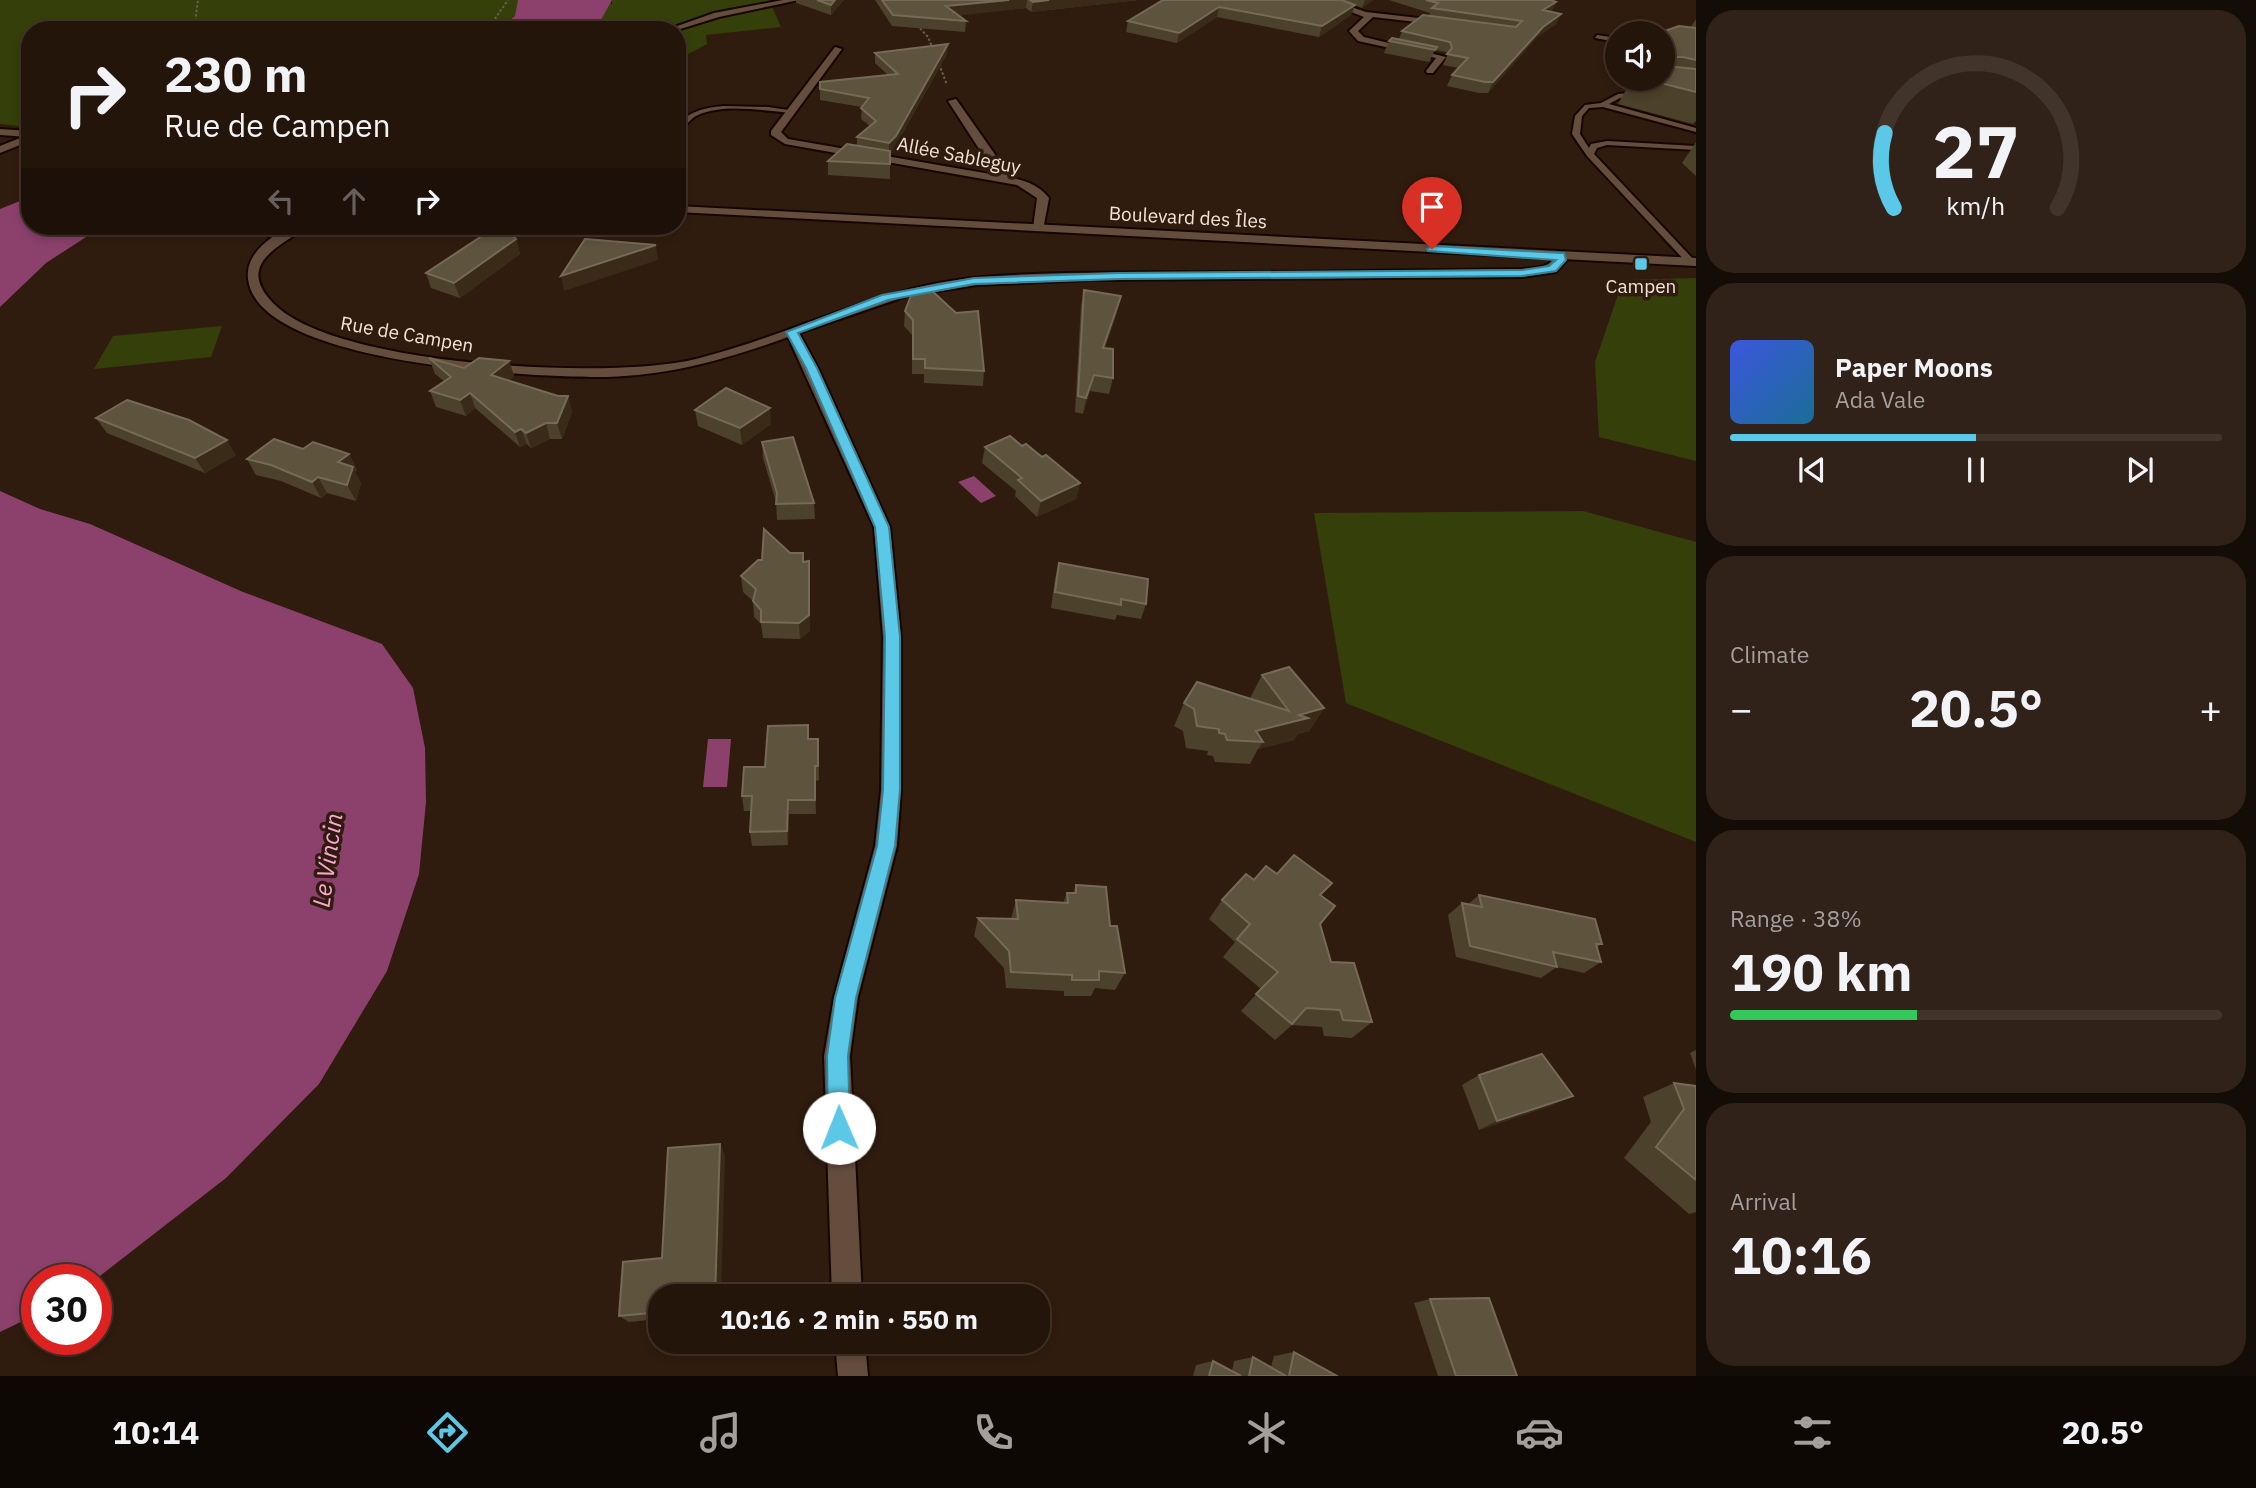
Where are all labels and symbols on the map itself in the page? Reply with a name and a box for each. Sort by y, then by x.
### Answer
street label: Allée Sableguy [895,131,1024,179]
pin [1402,177,1462,249]
street label: Boulevard des Îles [1108,201,1268,233]
marker: Campen [1633,256,1649,272]
place label: Campen [1606,274,1676,298]
street label: Rue de Campen [339,310,475,358]
water label: Le Vincin [305,811,349,909]
position arrow [802,1091,876,1165]
speed limit sign: 30 [21,1264,112,1355]

